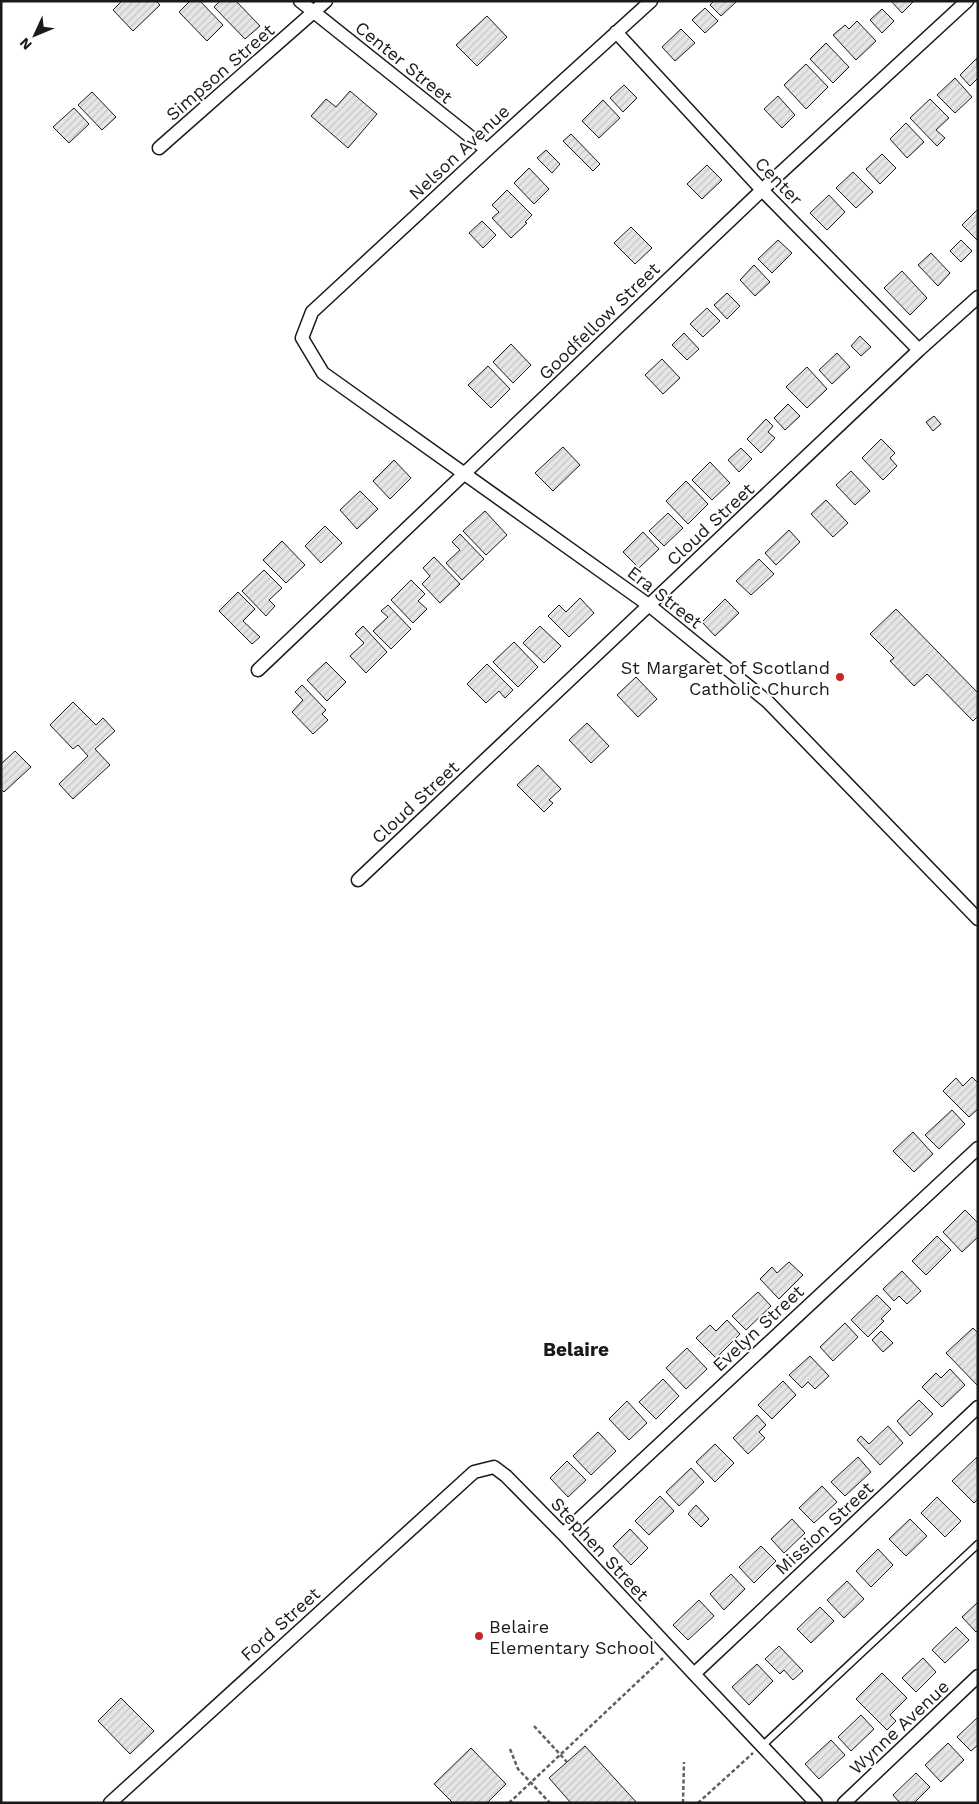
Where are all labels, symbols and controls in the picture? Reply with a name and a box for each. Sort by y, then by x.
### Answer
north arrow [10,10,60,60]
street label: Center Street [351,16,457,108]
street label: Simpson Street [162,19,279,125]
text: N [16,35,35,53]
street label: Nelson Avenue [404,100,514,204]
street label: Center [751,152,807,210]
street label: Goodfellow Street [534,258,664,384]
street label: Cloud Street [662,478,758,570]
street label: Era Street [624,561,707,633]
place label: St Margaret of Scotland Catholic Church [621,657,830,699]
marker: St Margaret of Scotland Catholic Church [834,671,846,683]
street label: Cloud Street [367,756,463,848]
street label: Evelyn Street [708,1280,808,1375]
district label: Belaire [543,1338,609,1361]
street label: Mission Street [771,1477,878,1579]
street label: Stephen Street [547,1493,654,1605]
street label: Ford Street [236,1583,324,1665]
place label: Belaire Elementary School [489,1616,655,1658]
marker: Belaire Elementary School [473,1630,485,1642]
street label: Wynne Avenue [845,1676,953,1778]

